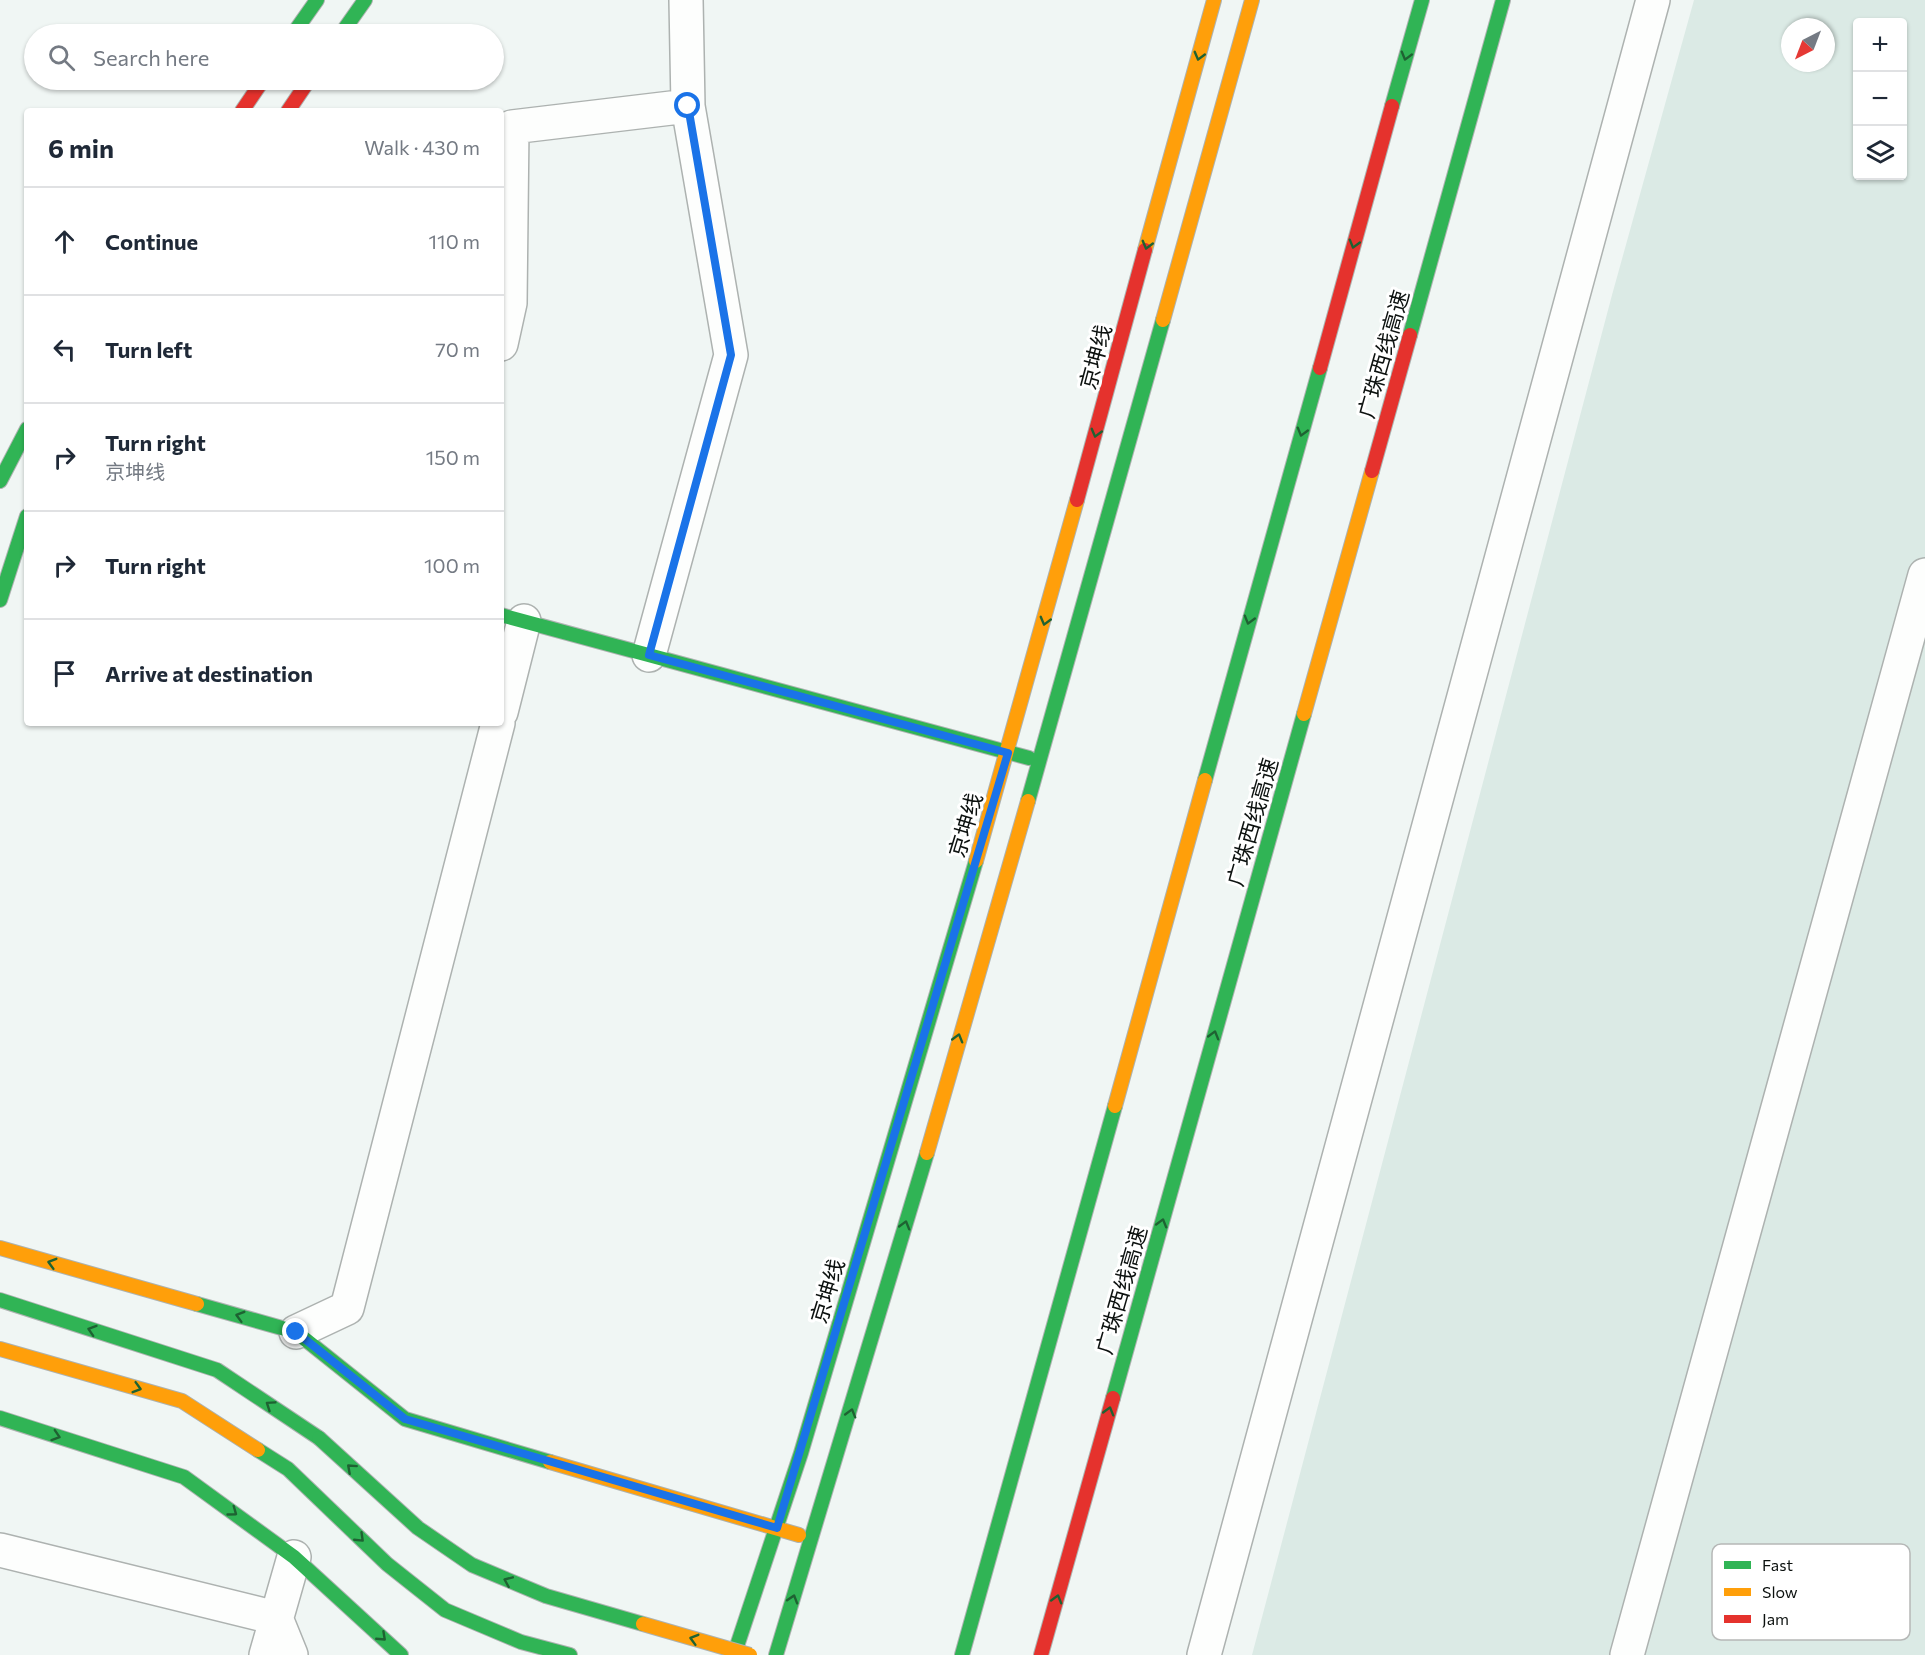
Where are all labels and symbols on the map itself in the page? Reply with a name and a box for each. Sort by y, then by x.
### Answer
north arrow [1781,18,1835,72]
one-way arrow [1401,50,1413,61]
one-way arrow [1194,51,1206,61]
route start [674,92,700,118]
one-way arrow [1349,238,1361,249]
one-way arrow [1142,239,1155,249]
street label: 广珠西线高速 [1352,287,1414,421]
street label: 京坤线 [1073,322,1117,392]
one-way arrow [1091,427,1103,437]
one-way arrow [1296,427,1309,437]
one-way arrow [1244,615,1257,625]
one-way arrow [1039,616,1052,626]
street label: 广珠西线高速 [1221,755,1283,889]
street label: 京坤线 [942,789,988,861]
one-way arrow [1207,1030,1219,1041]
one-way arrow [951,1033,963,1044]
one-way arrow [1154,1218,1167,1228]
one-way arrow [897,1220,910,1230]
street label: 广珠西线高速 [1090,1223,1152,1357]
street label: 京坤线 [804,1255,850,1327]
one-way arrow [47,1258,58,1270]
one-way arrow [235,1311,246,1323]
route end [282,1318,308,1344]
one-way arrow [87,1325,98,1337]
one-way arrow [131,1381,142,1393]
one-way arrow [266,1401,276,1413]
one-way arrow [1102,1406,1114,1417]
one-way arrow [844,1408,856,1419]
one-way arrow [50,1429,61,1441]
one-way arrow [348,1464,359,1475]
one-way arrow [226,1505,237,1516]
one-way arrow [353,1531,364,1542]
legend [1712,1544,1910,1640]
text: Fast [1762,1555,1793,1574]
one-way arrow [504,1576,515,1588]
text: Slow [1762,1582,1798,1601]
one-way arrow [786,1594,798,1605]
one-way arrow [1049,1594,1062,1604]
text: Jam [1762,1609,1789,1628]
one-way arrow [375,1630,386,1641]
one-way arrow [689,1634,700,1646]

